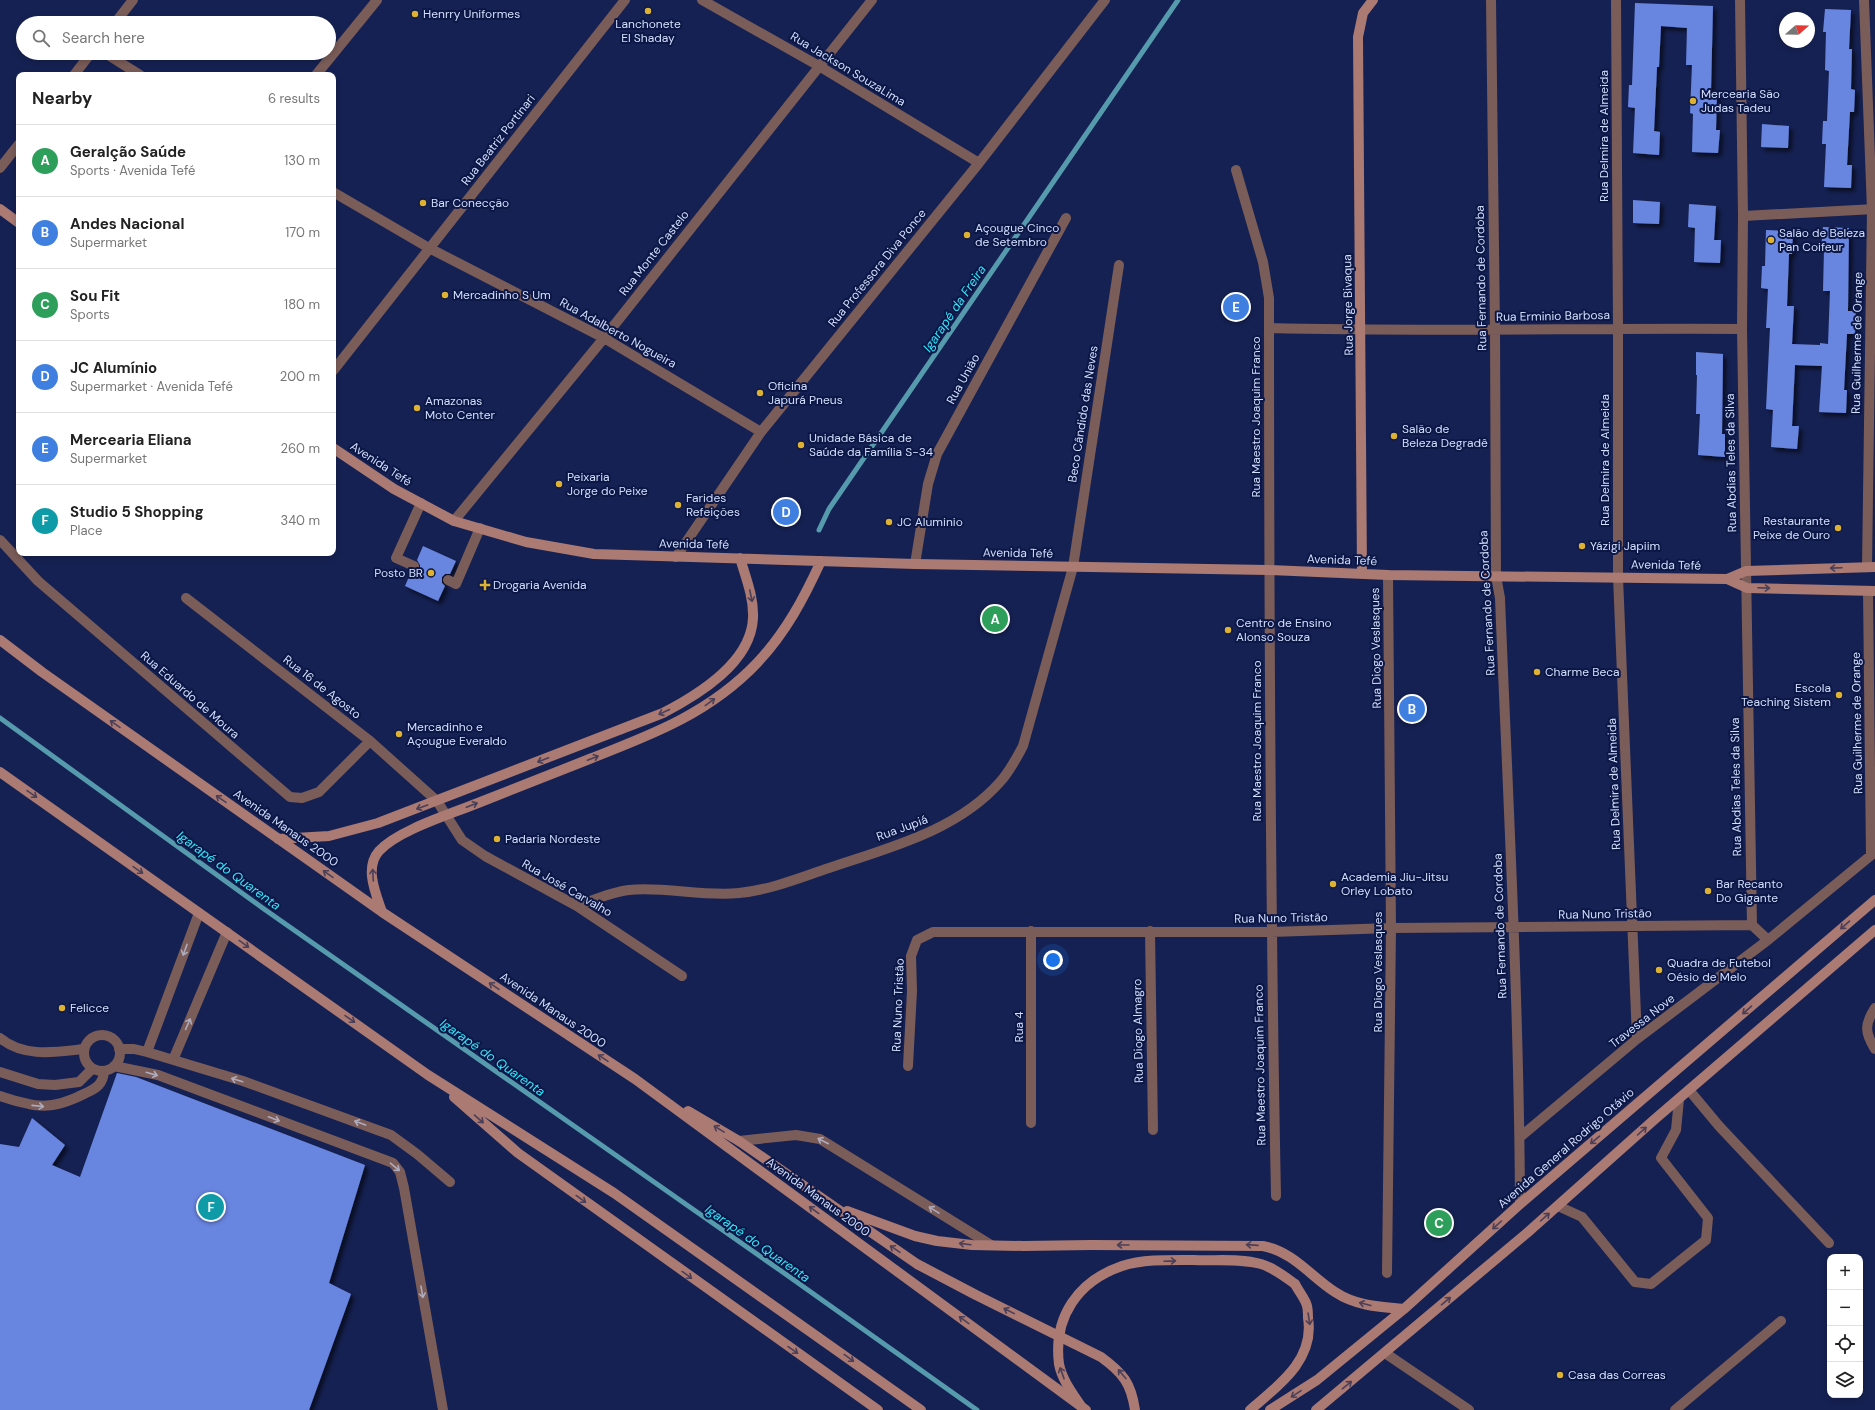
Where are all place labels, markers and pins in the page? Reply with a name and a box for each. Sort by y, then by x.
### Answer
place label: Henrry Uniformes [423,6,520,22]
marker: Lanchonete El Shaday [643,6,653,16]
marker: Henrry Uniformes [410,9,420,19]
place label: Lanchonete El Shaday [615,16,681,46]
place label: Mercearia São Judas Tadeu [1701,86,1780,116]
marker: Mercearia São Judas Tadeu [1688,96,1698,106]
place label: Bar Conecção [431,195,509,211]
marker: Bar Conecção [418,198,428,208]
place label: Açougue Cinco de Setembro [975,220,1059,250]
place label: Salão de Beleza Pan Coifeur [1779,225,1865,255]
marker: Açougue Cinco de Setembro [962,230,972,240]
marker: Salão de Beleza Pan Coifeur [1766,235,1776,245]
place label: Mercadinho S Um [453,287,551,303]
marker: Mercadinho S Um [440,290,450,300]
pin: E [1223,292,1249,322]
place label: Oficina Japurá Pneus [768,378,843,408]
marker: Oficina Japurá Pneus [755,388,765,398]
place label: Amazonas Moto Center [425,393,495,423]
marker: Amazonas Moto Center [412,403,422,413]
place label: Salão de Beleza Degradê [1402,421,1488,451]
place label: Unidade Básica de Saúde da Família S-34 [809,430,933,460]
marker: Salão de Beleza Degradê [1389,431,1399,441]
marker: Unidade Básica de Saúde da Família S-34 [796,440,806,450]
place label: Peixaria Jorge do Peixe [567,469,648,499]
marker: Peixaria Jorge do Peixe [554,479,564,489]
place label: Farides Refeições [686,490,740,520]
pin: D [773,497,799,527]
marker: Farides Refeições [673,500,683,510]
place label: Restaurante Peixe de Ouro [1753,513,1830,543]
place label: JC Aluminio [897,514,963,530]
marker: JC Aluminio [884,517,894,527]
marker: Restaurante Peixe de Ouro [1833,523,1843,533]
place label: Yázigi Japiim [1590,538,1660,554]
marker: Yázigi Japiim [1577,541,1587,551]
place label: Posto BR [374,565,423,581]
marker: Posto BR [426,568,436,578]
place label: Drogaria Avenida [493,577,587,593]
marker: Drogaria Avenida [480,580,490,590]
pin: A [982,604,1008,634]
place label: Centro de Ensino Alonso Souza [1236,615,1332,645]
marker: Centro de Ensino Alonso Souza [1223,625,1233,635]
place label: Charme Beca [1545,664,1620,680]
marker: Charme Beca [1532,667,1542,677]
place label: Escola Teaching Sistem [1741,680,1831,710]
marker: Escola Teaching Sistem [1834,690,1844,700]
pin: B [1399,694,1425,724]
place label: Mercadinho e Açougue Everaldo [407,719,507,749]
marker: Mercadinho e Açougue Everaldo [394,729,404,739]
place label: Padaria Nordeste [505,831,601,847]
marker: Padaria Nordeste [492,834,502,844]
place label: Academia Jiu-Jitsu Orley Lobato [1341,869,1449,899]
place label: Bar Recanto Do Gigante [1716,876,1783,906]
marker: Academia Jiu-Jitsu Orley Lobato [1328,879,1338,889]
marker: Bar Recanto Do Gigante [1703,886,1713,896]
place label: Quadra de Futebol Oésio de Melo [1667,955,1771,985]
marker: Quadra de Futebol Oésio de Melo [1654,965,1664,975]
place label: Felicce [70,1000,109,1016]
marker: Felicce [57,1003,67,1013]
pin: F [198,1192,224,1222]
pin: C [1426,1208,1452,1238]
place label: Casa das Correas [1568,1367,1666,1383]
marker: Casa das Correas [1555,1370,1565,1380]

